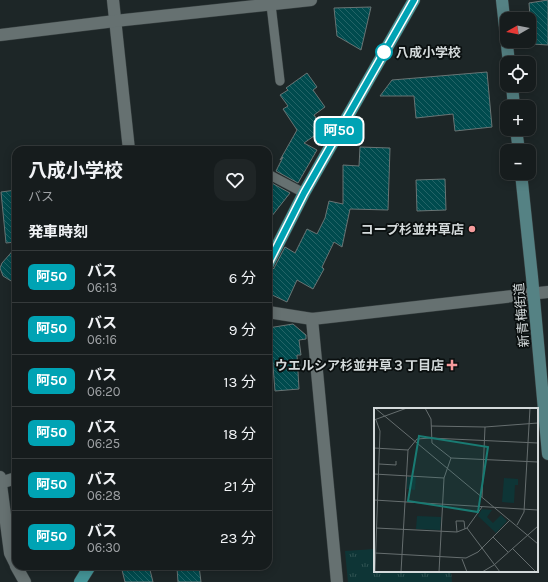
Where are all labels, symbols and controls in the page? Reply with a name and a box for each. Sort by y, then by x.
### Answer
north arrow [500,12,536,48]
map controls [500,12,536,180]
marker: 八成小学校 [375,43,393,61]
place label: 八成小学校 [396,45,461,60]
button: locate [500,56,536,92]
button: + [500,100,536,136]
line badge: 阿50 [316,118,362,144]
text: 阿50 [323,122,355,139]
button: − [500,144,536,180]
button: heart [214,159,256,201]
text: 八成小学校 [28,160,123,182]
text: バス [28,189,54,204]
place label: コープ杉並井草店 [361,222,464,237]
text: 発車時刻 [28,223,88,241]
marker: コープ杉並井草店 [467,224,477,234]
text: バス [87,262,117,280]
text: 阿50 [36,268,67,285]
text: 6 分 [229,269,256,287]
text: 06:13 [87,280,117,295]
street label: 新青梅街道 [511,282,532,348]
text: バス [87,314,117,332]
text: 阿50 [36,320,67,337]
text: 9 分 [229,321,256,339]
text: 06:16 [87,332,117,347]
place label: ウエルシア杉並井草３丁目店 [275,358,444,373]
marker: ウエルシア杉並井草３丁目店 [447,360,457,370]
text: バス [87,366,117,384]
text: 阿50 [36,372,67,389]
text: 13 分 [224,373,256,391]
text: 06:20 [87,384,120,399]
inset map [374,408,538,572]
text: バス [87,418,117,436]
text: 阿50 [36,424,67,441]
text: 18 分 [223,425,256,443]
text: 06:25 [87,436,120,451]
text: バス [87,470,117,488]
text: 阿50 [36,476,67,493]
text: 21 分 [224,477,256,495]
text: 06:28 [87,488,121,503]
text: バス [87,522,117,540]
text: 阿50 [36,528,67,545]
text: 23 分 [220,529,256,547]
text: 06:30 [87,540,121,555]

